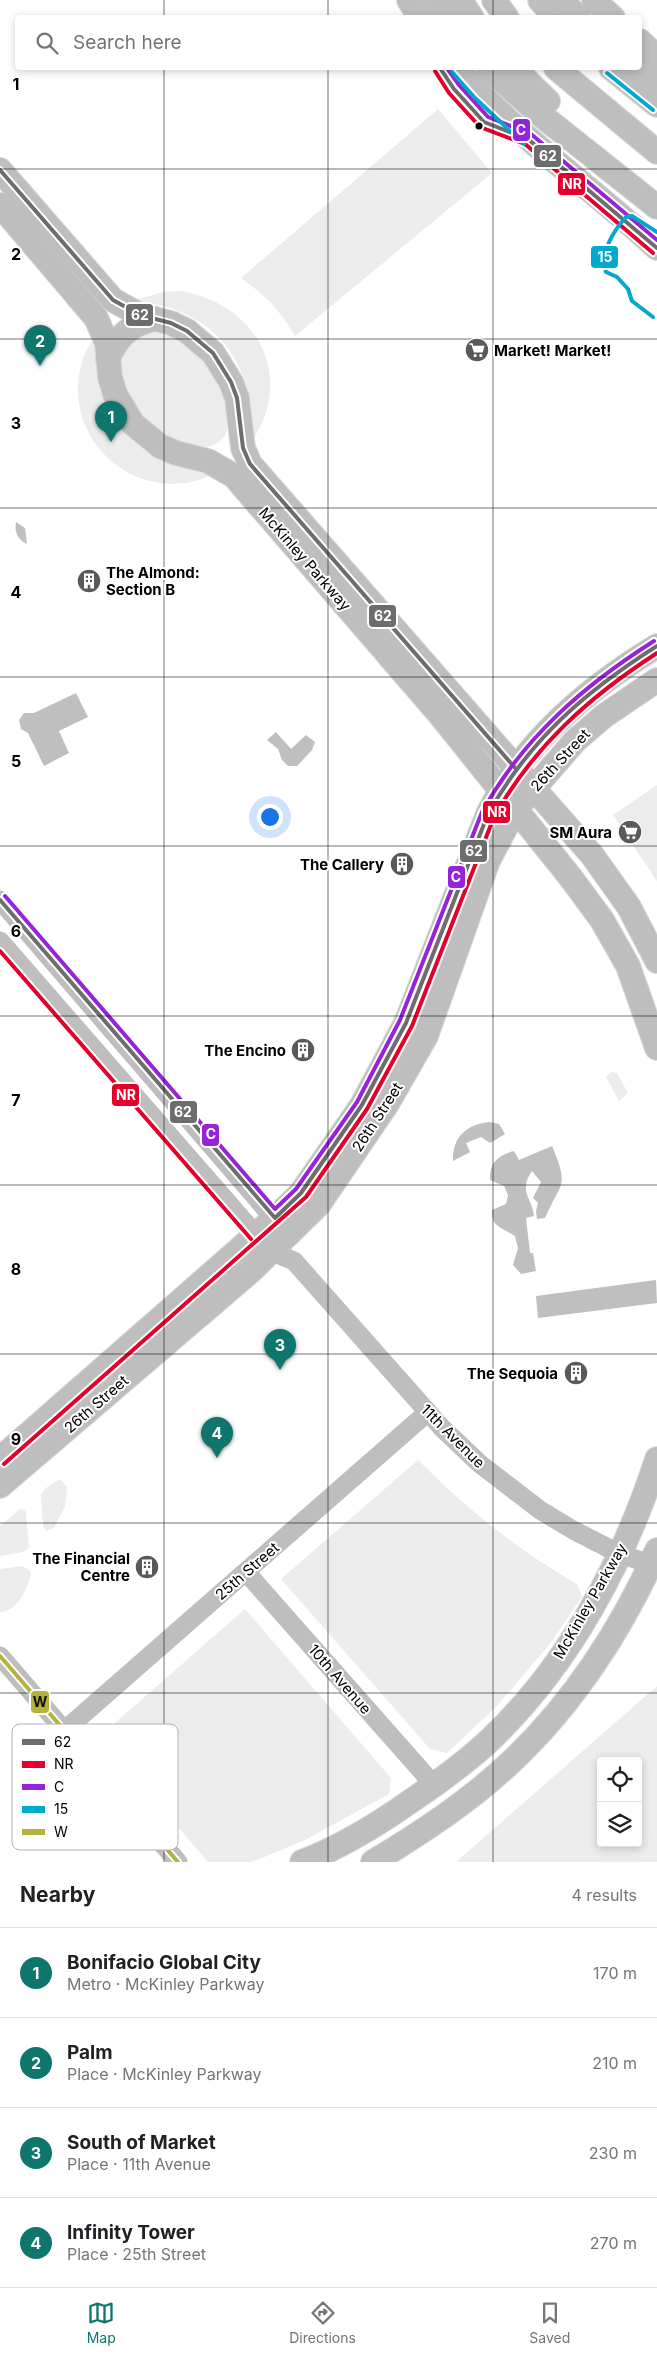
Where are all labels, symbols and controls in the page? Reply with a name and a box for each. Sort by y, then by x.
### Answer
search box [15,15,642,70]
icon: search [33,29,61,57]
text: Search here [73,31,182,54]
text: 1 [13,74,19,94]
line badge: C [512,118,531,142]
unlabelled marker [474,121,484,131]
text: C [516,121,526,138]
line badge: 62 [533,144,562,168]
text: 62 [539,147,557,164]
line badge: NR [557,172,586,196]
text: NR [562,175,582,192]
text: 2 [11,244,21,264]
line badge: 15 [590,245,619,269]
text: 15 [598,248,613,265]
line badge: 62 [125,303,154,327]
text: 62 [131,306,149,323]
pin: 2 [24,325,56,366]
supermarket icon: Market! Market! [464,337,490,363]
place label: Market! Market! [494,341,611,360]
pin: 1 [95,401,127,442]
text: 3 [11,413,21,433]
street label: McKinley Parkway [255,503,355,615]
place label: The Almond: Section B [106,563,200,599]
building icon: The Almond: Section B [76,568,102,594]
text: 4 [11,582,22,602]
line badge: 62 [368,604,397,628]
text: 62 [374,607,392,624]
street label: 26th Street [526,725,594,795]
text: 5 [11,751,21,771]
line badge: NR [482,800,511,824]
text: NR [487,803,507,820]
your location [257,804,283,830]
supermarket icon: SM Aura [617,819,643,845]
place label: SM Aura [550,823,612,842]
line badge: 62 [459,839,488,863]
text: 62 [465,842,483,859]
building icon: The Callery [389,851,415,877]
place label: The Callery [300,855,384,874]
line badge: C [447,865,466,889]
text: C [451,868,461,885]
text: 6 [11,921,21,941]
building icon: The Encino [290,1037,316,1063]
place label: The Encino [204,1041,286,1060]
street label: 26th Street [348,1079,406,1155]
line badge: NR [111,1083,140,1107]
text: NR [116,1086,136,1103]
text: 7 [11,1090,21,1110]
line badge: 62 [169,1100,198,1124]
text: 62 [174,1103,192,1120]
line badge: C [201,1123,220,1147]
text: C [206,1125,216,1142]
text: 8 [11,1259,21,1279]
pin: 3 [264,1329,296,1370]
building icon: The Sequoia [563,1360,589,1386]
place label: The Sequoia [467,1364,558,1383]
street label: 26th Street [60,1371,132,1437]
street label: 11th Avenue [417,1400,489,1472]
pin: 4 [201,1417,233,1458]
text: 9 [11,1429,21,1449]
street label: 25th Street [211,1538,283,1604]
street label: McKinley Parkway [549,1539,631,1662]
place label: The Financial Centre [32,1549,130,1585]
building icon: The Financial Centre [134,1554,160,1580]
street label: 10th Avenue [304,1640,376,1718]
line badge: W [30,1690,50,1714]
text: W [33,1693,48,1710]
legend [12,1724,178,1850]
text: 62 [54,1733,71,1750]
text: NR [54,1755,74,1772]
map controls [597,1757,642,1847]
button: locate [597,1757,642,1802]
text: C [54,1778,64,1795]
text: 15 [54,1800,68,1817]
button: layers [597,1802,642,1847]
text: W [54,1823,68,1840]
text: Nearby [20,1882,95,1907]
text: 4 results [572,1885,637,1905]
text: Bonifacio Global City [67,1951,261,1974]
text: 1 [33,1963,39,1983]
text: 170 m [593,1963,637,1983]
text: Metro · McKinley Parkway [67,1974,264,1994]
text: Palm [67,2041,113,2064]
text: 2 [31,2053,41,2073]
text: 210 m [592,2053,637,2073]
text: Place · McKinley Parkway [67,2064,262,2084]
text: South of Market [67,2131,216,2154]
text: 3 [31,2143,41,2163]
text: 230 m [589,2143,637,2163]
text: Place · 11th Avenue [67,2154,211,2174]
text: Infinity Tower [67,2221,195,2244]
text: 4 [31,2233,41,2253]
text: 270 m [590,2233,637,2253]
text: Place · 25th Street [67,2244,206,2264]
tab: Map [87,2299,116,2346]
tab: Directions [289,2299,356,2346]
tab: Saved [529,2299,570,2346]

